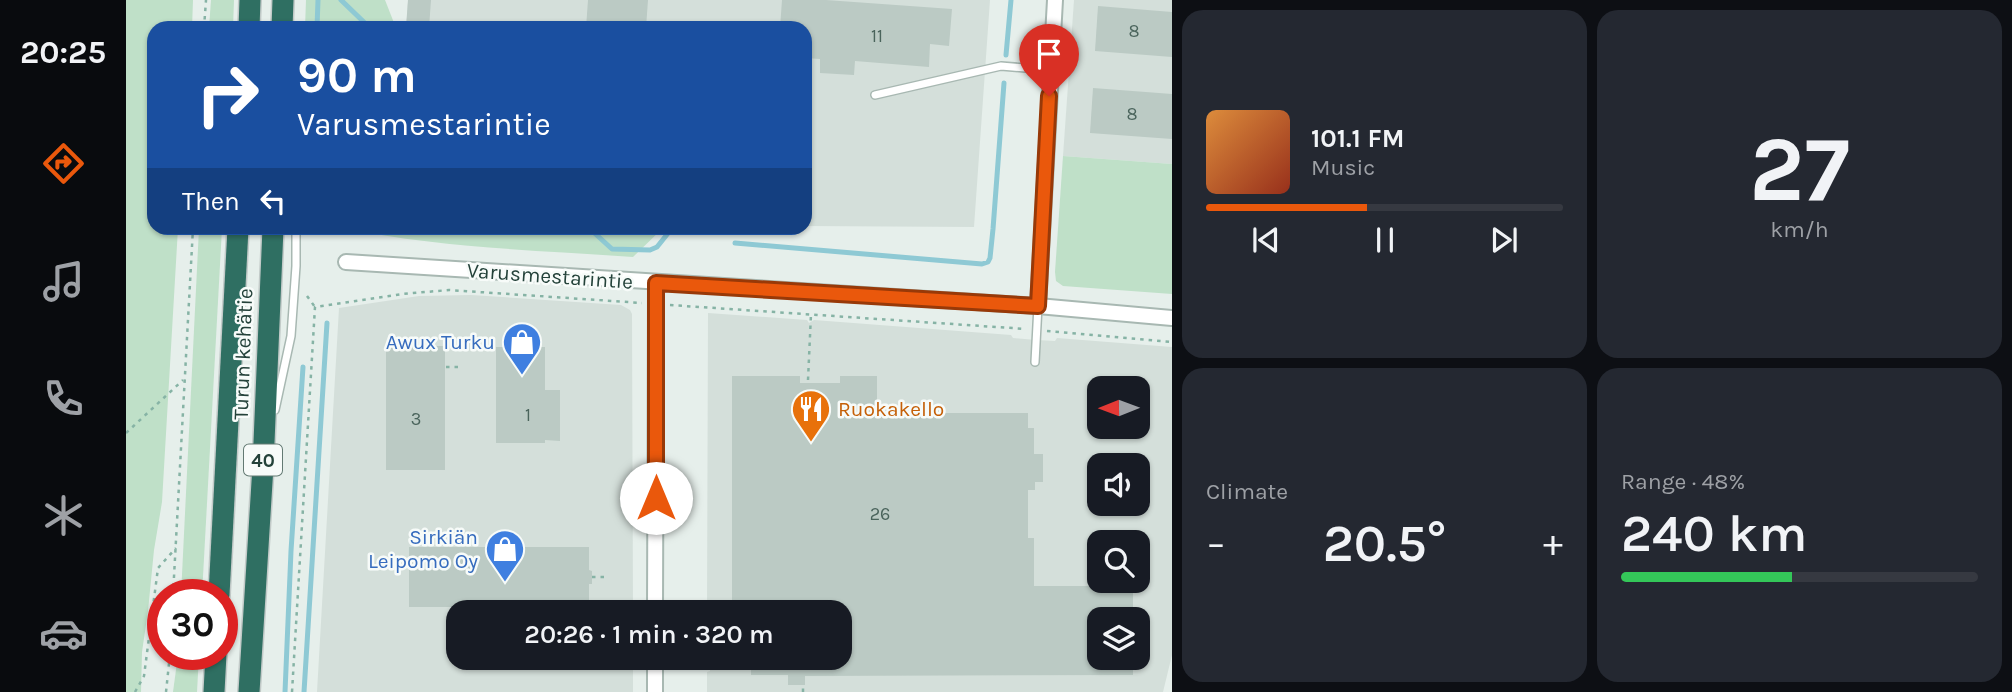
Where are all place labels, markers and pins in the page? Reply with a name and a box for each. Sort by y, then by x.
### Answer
pin [1019,24,1079,96]
shop icon: Awux Turku [501,321,543,376]
place label: Awux Turku [386,330,495,354]
restaurant icon: Ruokakello [790,388,832,443]
place label: Ruokakello [838,397,944,421]
place label: Sirkiän Leipomo Oy [368,525,478,573]
shop icon: Sirkiän Leipomo Oy [484,528,526,583]

